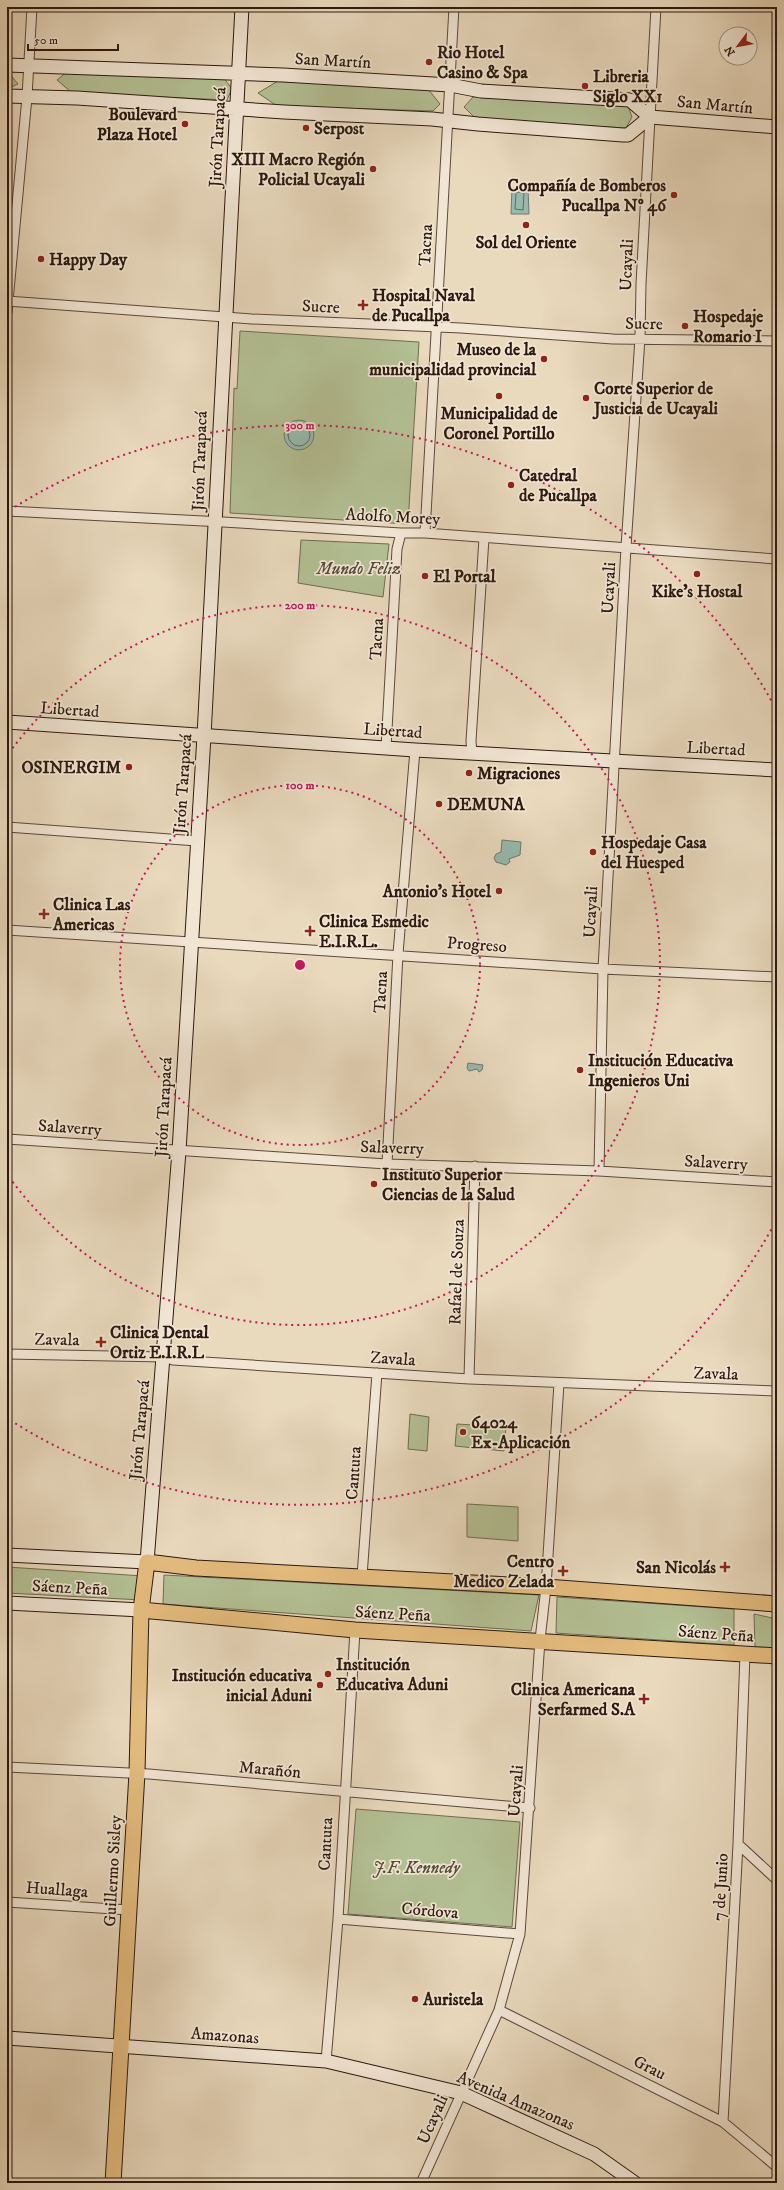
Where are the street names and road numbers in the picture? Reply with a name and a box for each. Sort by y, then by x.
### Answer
street label: San Martín [294,48,372,74]
street label: Jirón Tarapacá [204,86,232,190]
street label: San Martín [676,91,754,119]
street label: Tacna [414,223,438,267]
street label: Ucayali [615,239,639,291]
street label: Sucre [301,295,340,319]
street label: Sucre [625,313,663,335]
street label: Jirón Tarapacá [187,410,213,514]
street label: Adolfo Morey [345,504,442,531]
street label: Ucayali [597,562,621,615]
street label: Tacna [365,617,389,661]
street label: Libertad [40,697,101,723]
street label: Libertad [363,718,424,744]
street label: Jirón Tarapacá [168,732,198,837]
street label: Libertad [686,736,747,762]
street label: Ucayali [579,886,603,939]
street label: Progreso [446,932,508,958]
street label: Tacna [369,970,393,1014]
street label: Jirón Tarapacá [150,1056,178,1160]
street label: Salaverry [37,1115,103,1141]
street label: Salaverry [360,1136,425,1160]
street label: Salaverry [684,1150,749,1176]
street label: Rafael de Souza [444,1218,470,1325]
street label: Zavala [34,1329,81,1351]
street label: Zavala [370,1346,417,1372]
street label: Zavala [693,1362,740,1386]
street label: Jirón Tarapacá [124,1378,155,1483]
street label: Cantuta [341,1445,367,1501]
street label: Sáenz Peña [31,1575,109,1601]
street label: Sáenz Peña [354,1601,432,1627]
street label: Sáenz Peña [677,1620,755,1648]
street label: Marañón [238,1756,302,1784]
street label: Ucayali [503,1764,529,1818]
street label: Guillermo Sisley [99,1814,127,1927]
street label: Cantuta [314,1816,338,1871]
street label: 7 de Junio [708,1853,734,1922]
street label: Huallaga [25,1877,90,1903]
street label: Córdova [400,1898,460,1925]
street label: Amazonas [190,2023,260,2049]
street label: Grau [630,2050,670,2085]
street label: Avenida Amazonas [453,2066,578,2136]
street label: Ucayali [412,2091,454,2148]

